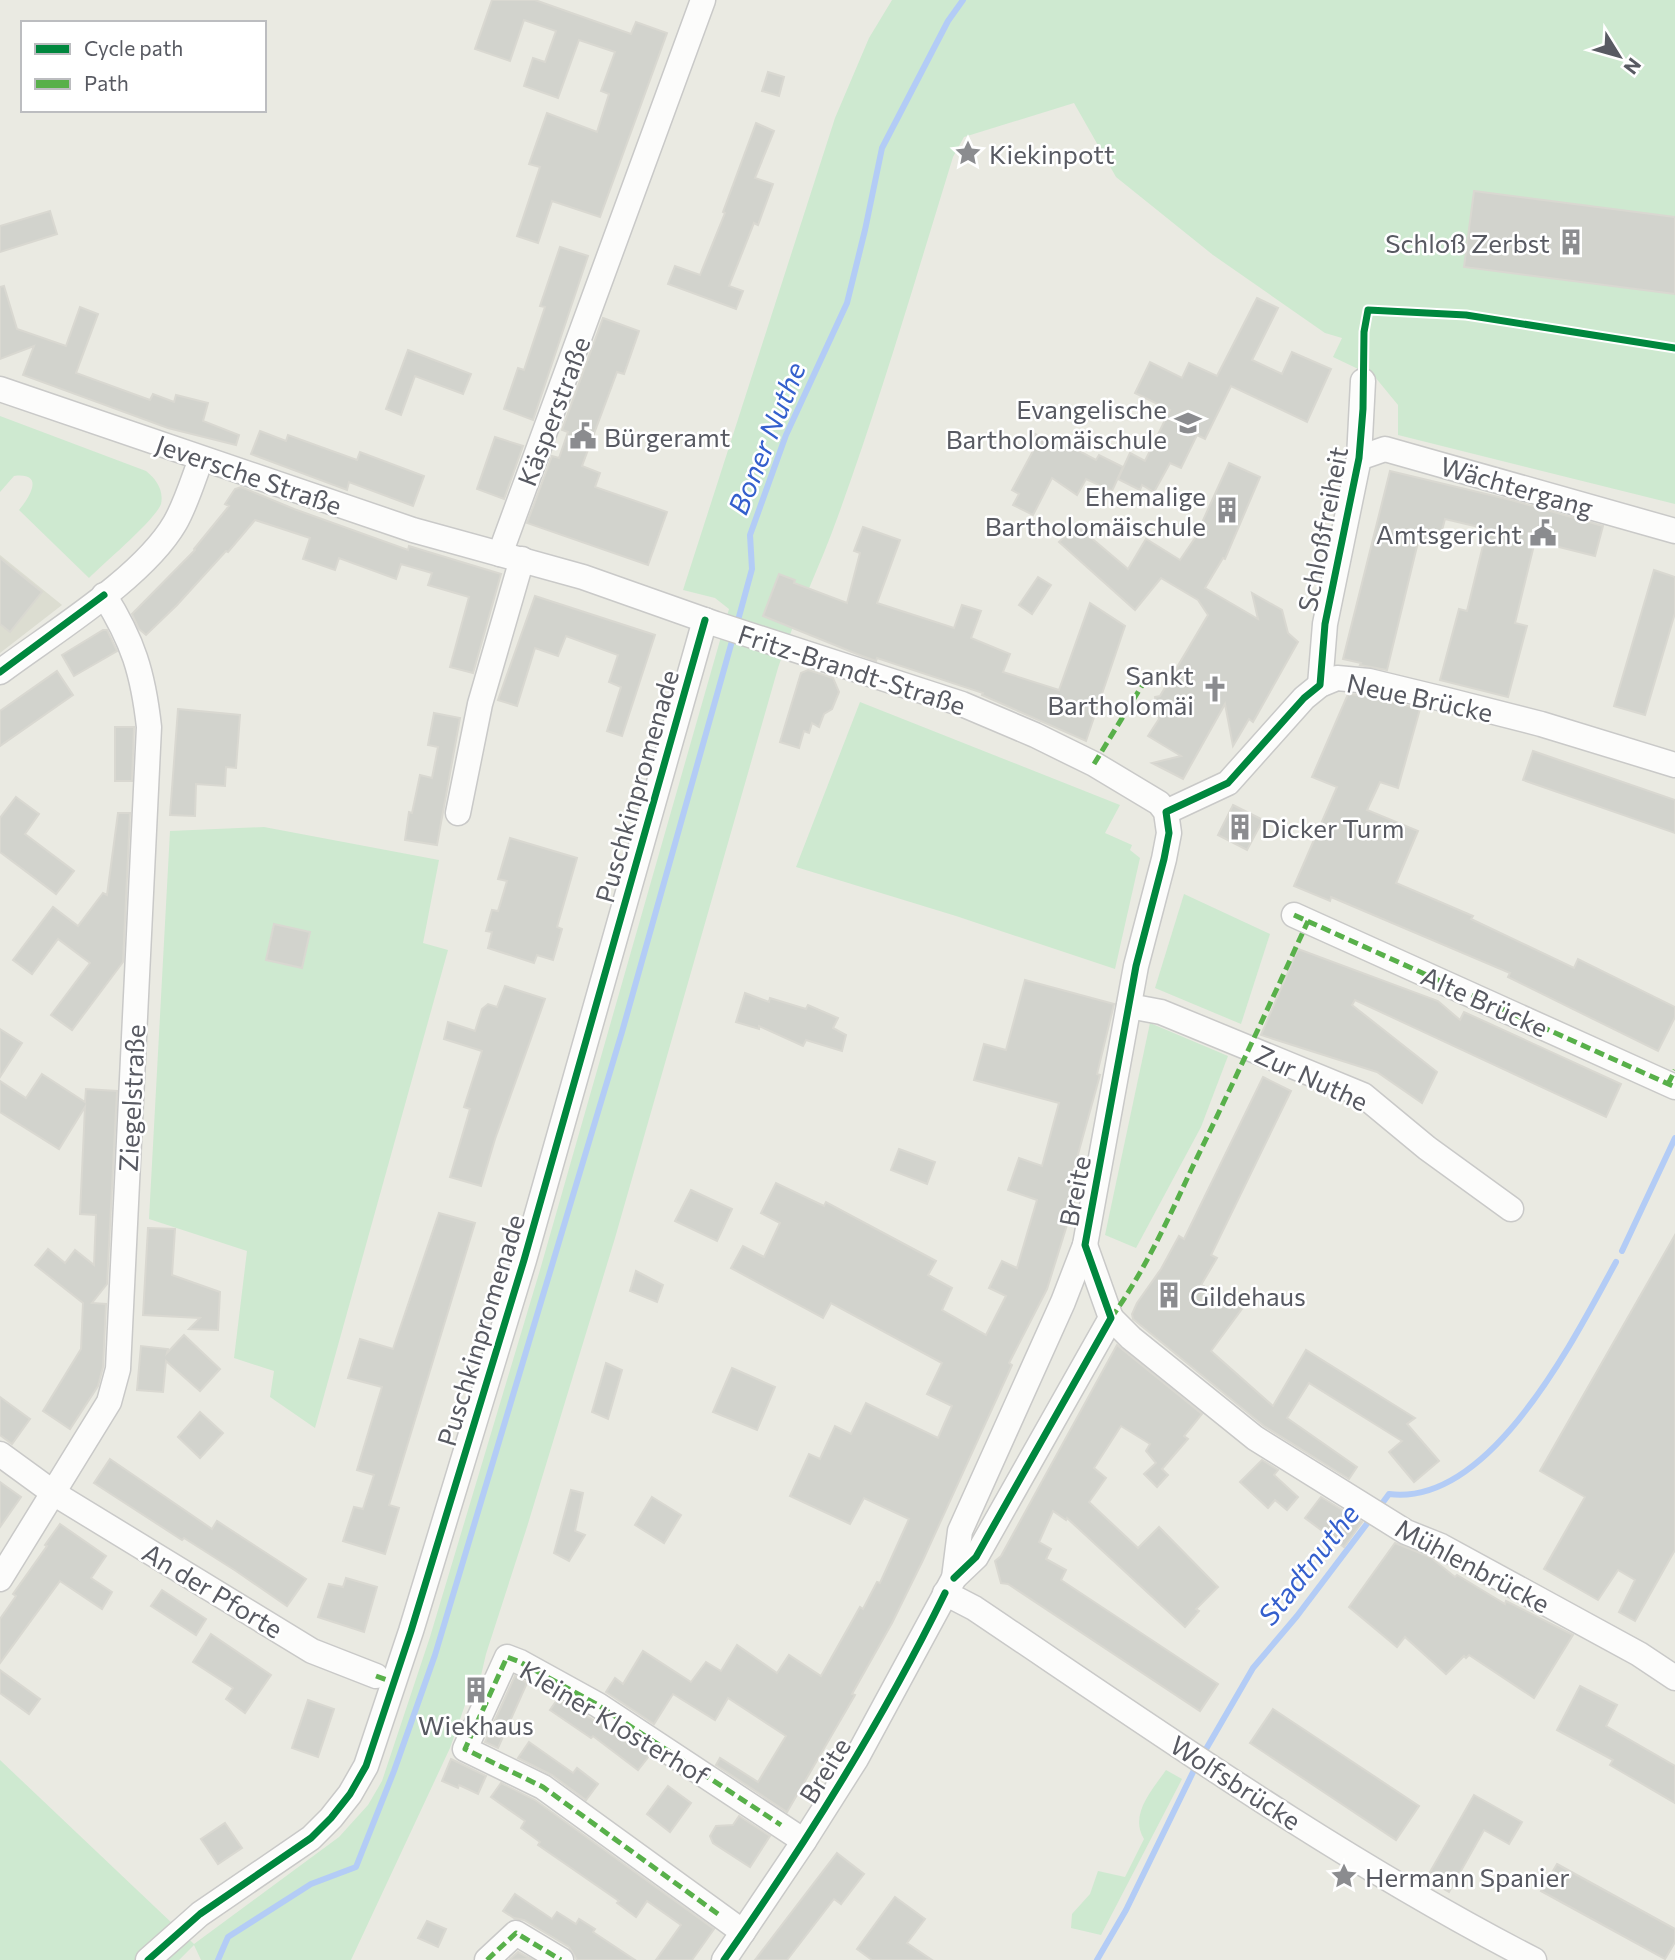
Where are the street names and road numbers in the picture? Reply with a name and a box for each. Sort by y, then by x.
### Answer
street label: Käsperstraße [510,332,596,490]
street label: Jeversche Straße [152,428,346,520]
street label: Schloßfreiheit [1291,444,1353,614]
street label: Wächtergang [1437,449,1597,523]
street label: Fritz-Brandt-Straße [734,618,970,720]
street label: Puschkinpromenade [588,666,684,906]
street label: Neue Brücke [1344,666,1496,728]
street label: Alte Brücke [1417,959,1553,1043]
street label: Ziegelstraße [112,1023,150,1173]
street label: Zur Nuthe [1251,1037,1373,1117]
street label: Breite [1052,1153,1096,1229]
street label: Puschkinpromenade [430,1210,530,1450]
street label: Mühlenbrücke [1391,1511,1555,1619]
street label: An der Pforte [137,1536,289,1644]
street label: Kleiner Klosterhof [515,1653,716,1791]
street label: Wolfsbrücke [1165,1728,1307,1836]
street label: Breite [792,1732,856,1808]

